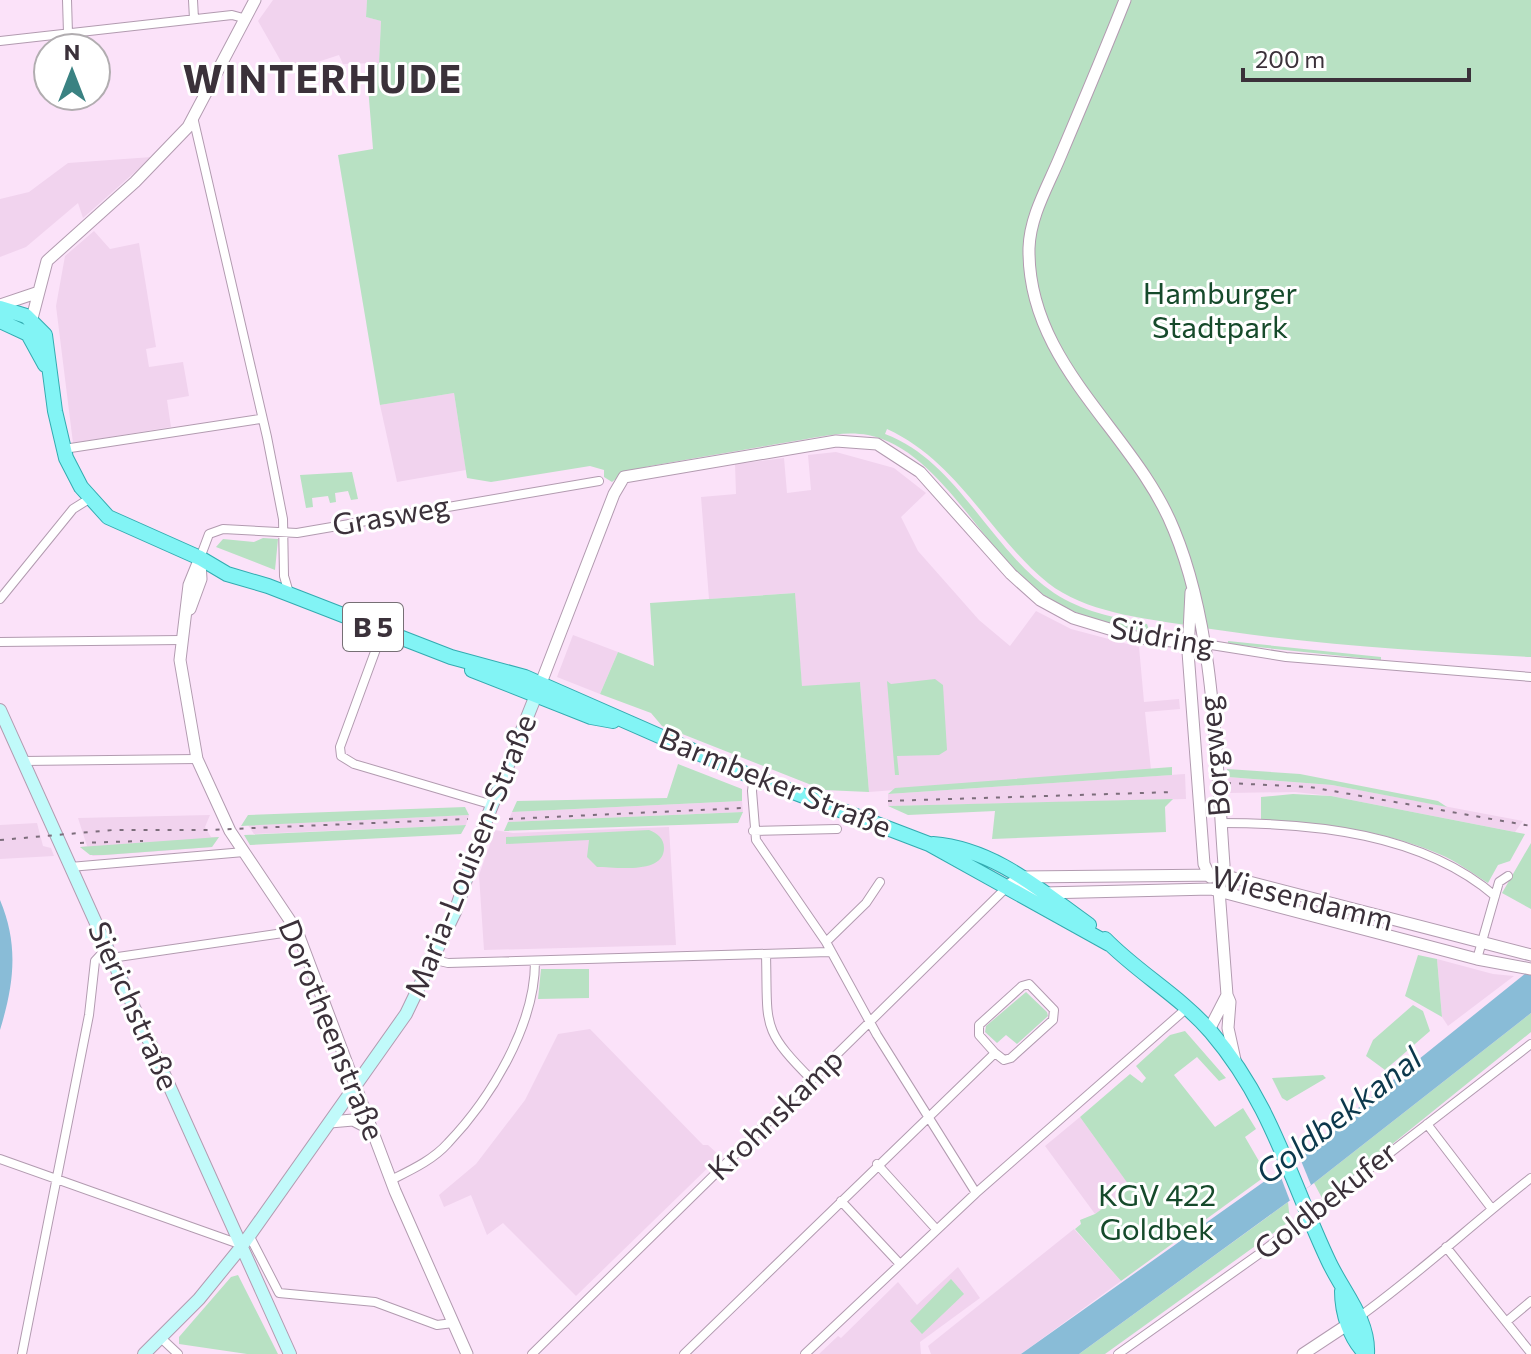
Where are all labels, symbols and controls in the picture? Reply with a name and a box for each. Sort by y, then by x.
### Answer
north arrow [32,32,112,112]
scale bar [1243,32,1469,82]
text: N [64,38,80,65]
text: 200 m [1255,44,1325,73]
district label: WINTERHUDE [183,54,463,101]
park label: Hamburger Stadtpark [1143,273,1297,344]
street label: Grasweg [329,485,452,542]
road number: B 5 [343,603,403,651]
street label: Südring [1108,607,1217,662]
street label: Borgweg [1189,694,1236,818]
street label: Maria-Louisen-Straße [395,708,542,1002]
street label: Barmbeker Straße [655,717,897,844]
street label: Wiesendamm [1208,856,1397,937]
street label: Dorotheenstraße [272,913,394,1145]
street label: Sierichstraße [82,915,189,1095]
water label: Goldbekkanal [1247,1037,1429,1192]
street label: Krohnskamp [699,1040,849,1187]
street label: Goldbekufer [1246,1132,1403,1266]
park label: KGV 422 Goldbek [1098,1175,1216,1246]

